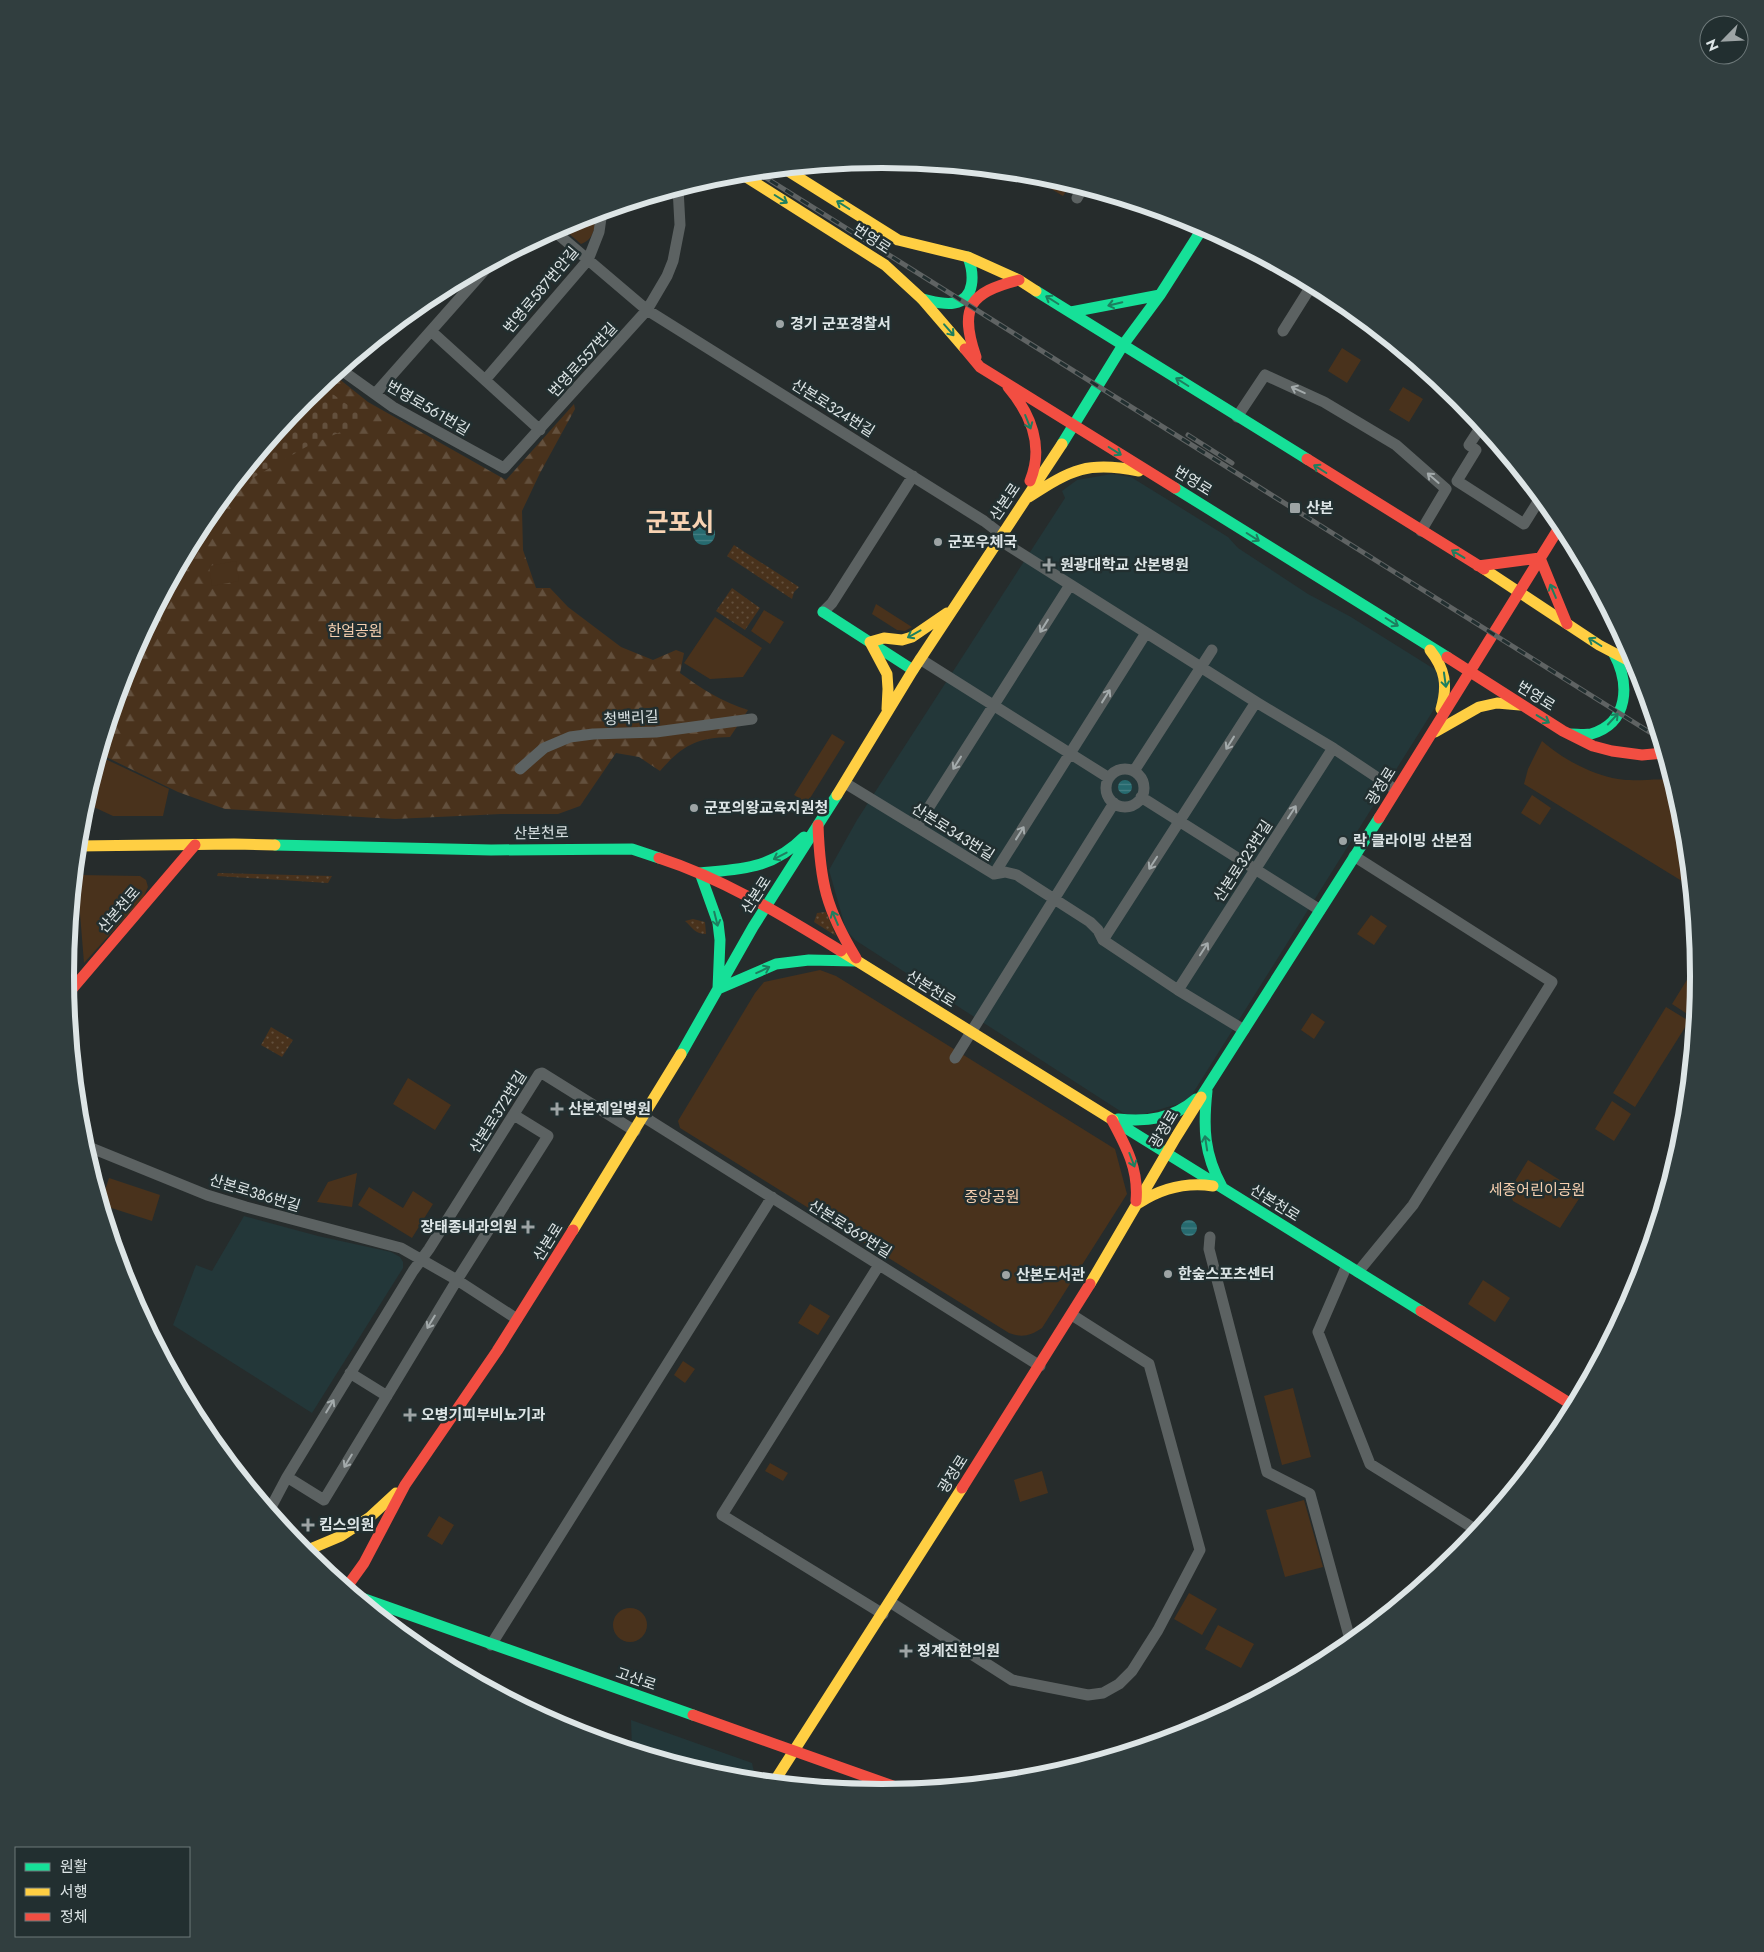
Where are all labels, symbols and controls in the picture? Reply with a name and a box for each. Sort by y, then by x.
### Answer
north arrow [1699,15,1749,65]
text: N [1701,36,1724,54]
one-way arrow [774,194,788,204]
one-way arrow [836,199,850,209]
street label: 번영로 [849,218,895,260]
street label: 번영로587번안길 [498,242,584,338]
one-way arrow [1046,295,1060,305]
one-way arrow [1108,299,1124,309]
place label: 경기 군포경찰서 [790,313,891,335]
street label: 번영로557번길 [543,318,623,402]
marker: 경기 군포경찰서 [774,318,786,330]
one-way arrow [944,324,955,337]
street label: 산본로324번길 [787,374,879,442]
street label: 번영로561번길 [382,375,474,441]
one-way arrow [1176,377,1190,387]
one-way arrow [1291,385,1306,394]
one-way arrow [1024,414,1034,429]
one-way arrow [1108,446,1122,456]
street label: 번영로 [1170,461,1216,501]
one-way arrow [1313,463,1327,474]
one-way arrow [1427,472,1440,484]
street label: 산본로 [984,479,1026,525]
place label: 산본 [1306,497,1334,519]
marker: 산본 [1288,501,1302,515]
district label: 군포시 [645,504,715,540]
place label: 군포우체국 [948,531,1017,553]
one-way arrow [1246,532,1260,542]
marker: 군포우체국 [932,536,944,548]
one-way arrow [1452,548,1466,558]
place label: 원광대학교 산본병원 [1060,554,1189,576]
marker: 원광대학교 산본병원 [1042,558,1056,572]
one-way arrow [1548,584,1558,599]
one-way arrow [1384,617,1398,627]
one-way arrow [1038,618,1048,632]
park label: 한얼공원 [327,620,383,642]
one-way arrow [907,630,922,640]
one-way arrow [1588,637,1602,647]
one-way arrow [1440,672,1450,688]
street label: 번영로 [1513,676,1559,716]
one-way arrow [1102,689,1112,703]
street label: 청백리길 [603,706,659,730]
one-way arrow [1607,712,1619,725]
one-way arrow [1536,714,1550,724]
one-way arrow [1224,736,1235,750]
one-way arrow [951,756,962,770]
street label: 광정로 [1361,763,1401,809]
place label: 군포의왕교육지원청 [704,797,828,819]
street label: 산본로343번길 [907,798,999,866]
marker: 군포의왕교육지원청 [688,802,700,814]
one-way arrow [1287,805,1297,819]
street label: 산본로323번길 [1208,816,1278,906]
street label: 산본천로 [513,822,569,844]
one-way arrow [1015,827,1025,841]
place label: 락 클라이밍 산본점 [1353,830,1472,852]
marker: 락 클라이밍 산본점 [1337,835,1349,847]
one-way arrow [773,852,788,861]
one-way arrow [1147,855,1157,869]
street label: 산본로 [735,872,777,918]
street label: 산본천로 [93,882,145,938]
one-way arrow [712,910,722,926]
one-way arrow [829,911,838,926]
one-way arrow [1199,942,1210,956]
one-way arrow [755,964,770,974]
street label: 산본천로 [902,965,960,1013]
street label: 산본로372번길 [464,1067,532,1157]
place label: 산본제일병원 [568,1098,651,1120]
marker: 산본제일병원 [550,1102,564,1116]
street label: 광정로 [1144,1106,1184,1152]
one-way arrow [1201,1135,1211,1151]
one-way arrow [1128,1152,1137,1167]
street label: 산본로386번길 [207,1169,303,1217]
street label: 산본천로 [1246,1179,1304,1227]
park label: 세종어린이공원 [1489,1179,1585,1201]
park label: 중앙공원 [964,1186,1020,1208]
street label: 산본로369번길 [804,1195,896,1263]
place label: 장태종내과의원 [420,1216,517,1238]
street label: 산본로 [528,1219,568,1265]
marker: 장태종내과의원 [521,1220,535,1234]
place label: 한숲스포츠센터 [1178,1263,1275,1285]
place label: 산본도서관 [1016,1264,1085,1286]
marker: 한숲스포츠센터 [1162,1268,1174,1280]
marker: 산본도서관 [1000,1269,1012,1281]
one-way arrow [426,1314,436,1328]
one-way arrow [326,1399,336,1413]
place label: 오병기피부비뇨기과 [421,1404,545,1426]
marker: 오병기피부비뇨기과 [403,1408,417,1422]
street label: 광정로 [933,1451,973,1497]
one-way arrow [342,1454,352,1468]
place label: 킴스의원 [319,1514,374,1536]
marker: 킴스의원 [301,1518,315,1532]
place label: 정계진한의원 [917,1640,1000,1662]
marker: 정계진한의원 [899,1644,913,1658]
street label: 고산로 [613,1662,659,1696]
legend [15,1847,190,1937]
text: 원활 [60,1856,88,1878]
text: 서행 [60,1881,88,1903]
text: 정체 [60,1906,88,1928]

